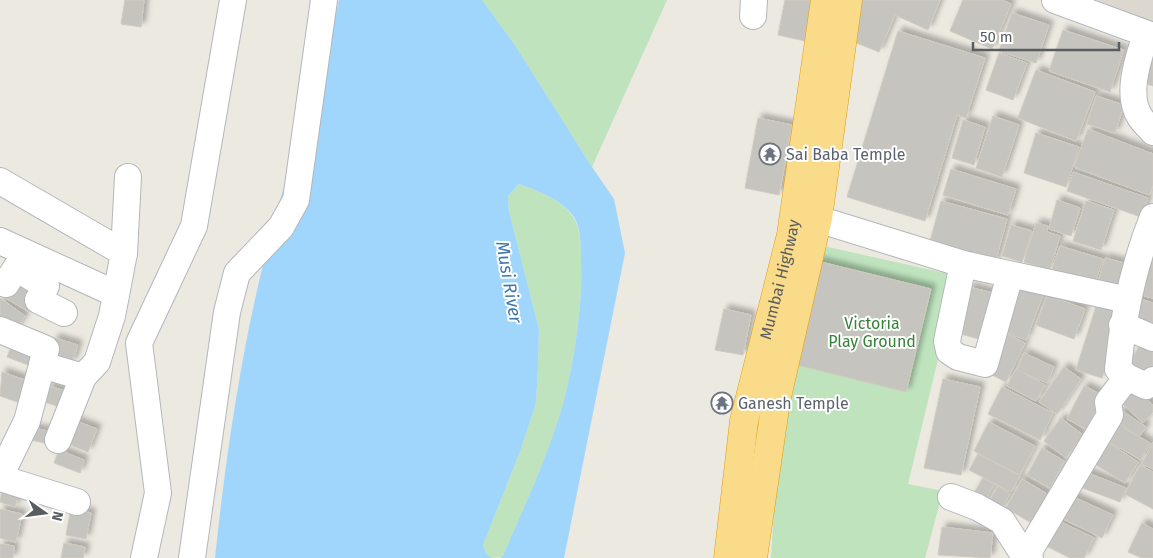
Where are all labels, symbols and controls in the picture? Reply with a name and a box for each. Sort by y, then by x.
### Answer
scale bar [973,20,1119,52]
text: 50 m [980,28,1013,46]
temple icon: Sai Baba Temple [758,142,782,166]
place label: Sai Baba Temple [786,145,906,164]
street label: Mumbai Highway [756,218,803,341]
water label: Musi River [491,239,527,326]
park label: Victoria Play Ground [828,314,916,351]
temple icon: Ganesh Temple [710,391,734,415]
place label: Ganesh Temple [738,394,849,413]
north arrow [20,488,70,538]
text: N [48,509,67,523]

